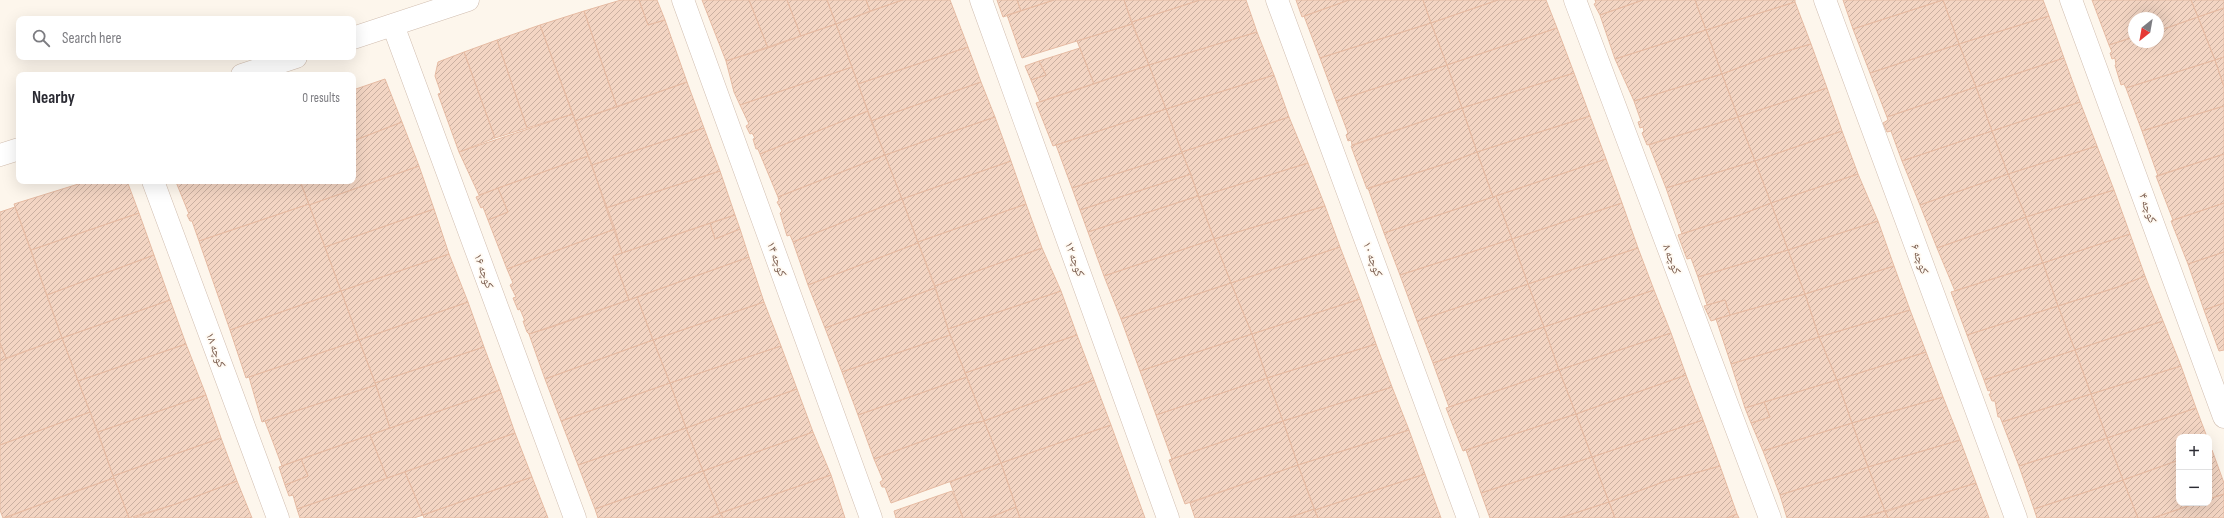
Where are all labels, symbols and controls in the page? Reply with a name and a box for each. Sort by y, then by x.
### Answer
north arrow [2128,12,2164,48]
search box [16,16,356,60]
icon: search [30,27,52,49]
text: Search here [62,29,122,48]
text: Nearby [32,88,75,108]
text: 0 results [302,90,340,106]
street label: کوچه ۴ [2135,191,2160,225]
street label: کوچه ۱۴ [763,240,790,279]
street label: کوچه ۱۲ [1061,240,1088,279]
street label: کوچه ۱۰ [1359,240,1386,279]
street label: کوچه ۸ [1659,242,1684,276]
street label: کوچه ۶ [1907,242,1932,276]
street label: کوچه ۱۶ [470,252,497,291]
street label: کوچه ۱۸ [202,331,229,370]
map controls [2176,434,2212,506]
button: + [2176,434,2212,470]
button: − [2176,470,2212,506]

